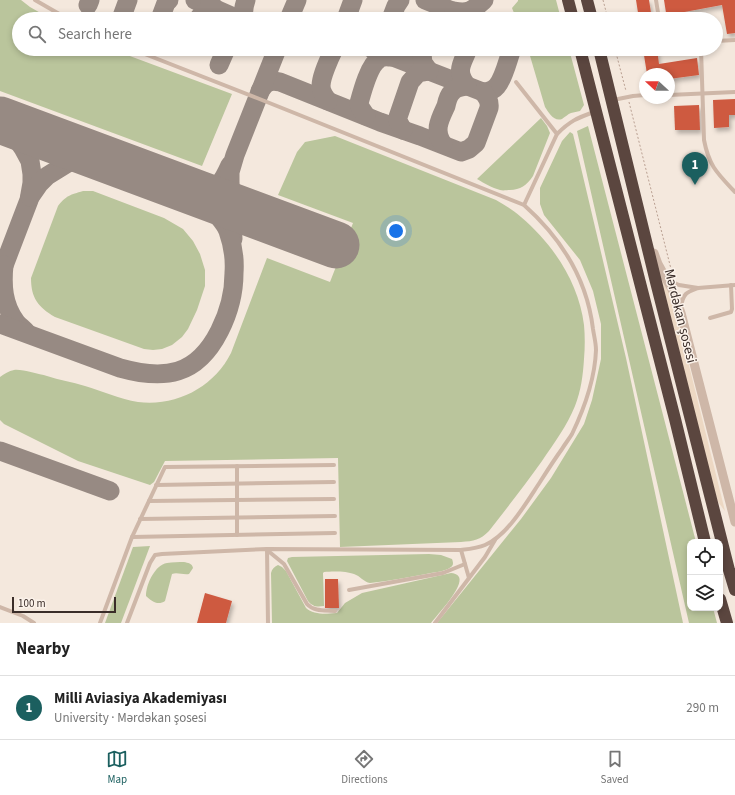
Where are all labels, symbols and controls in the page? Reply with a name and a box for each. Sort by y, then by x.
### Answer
search box [12,12,723,56]
icon: search [26,23,48,45]
text: Search here [58,24,132,45]
north arrow [639,68,675,104]
pin: 1 [682,152,708,185]
your location [386,221,406,241]
street label: Mərdəkan şosesi [659,267,701,365]
map controls [687,539,723,611]
button: locate [687,539,723,575]
button: layers [687,575,723,611]
scale bar [12,595,116,614]
text: 100 m [18,596,46,611]
text: Nearby [16,637,70,661]
text: Milli Aviasiya Akademiyası [54,688,227,709]
text: 1 [26,699,32,717]
text: 290 m [686,699,719,717]
text: University · Mərdəkan şosesi [54,709,207,727]
tab: Map [106,748,128,787]
tab: Directions [341,748,388,787]
tab: Saved [601,748,629,787]

